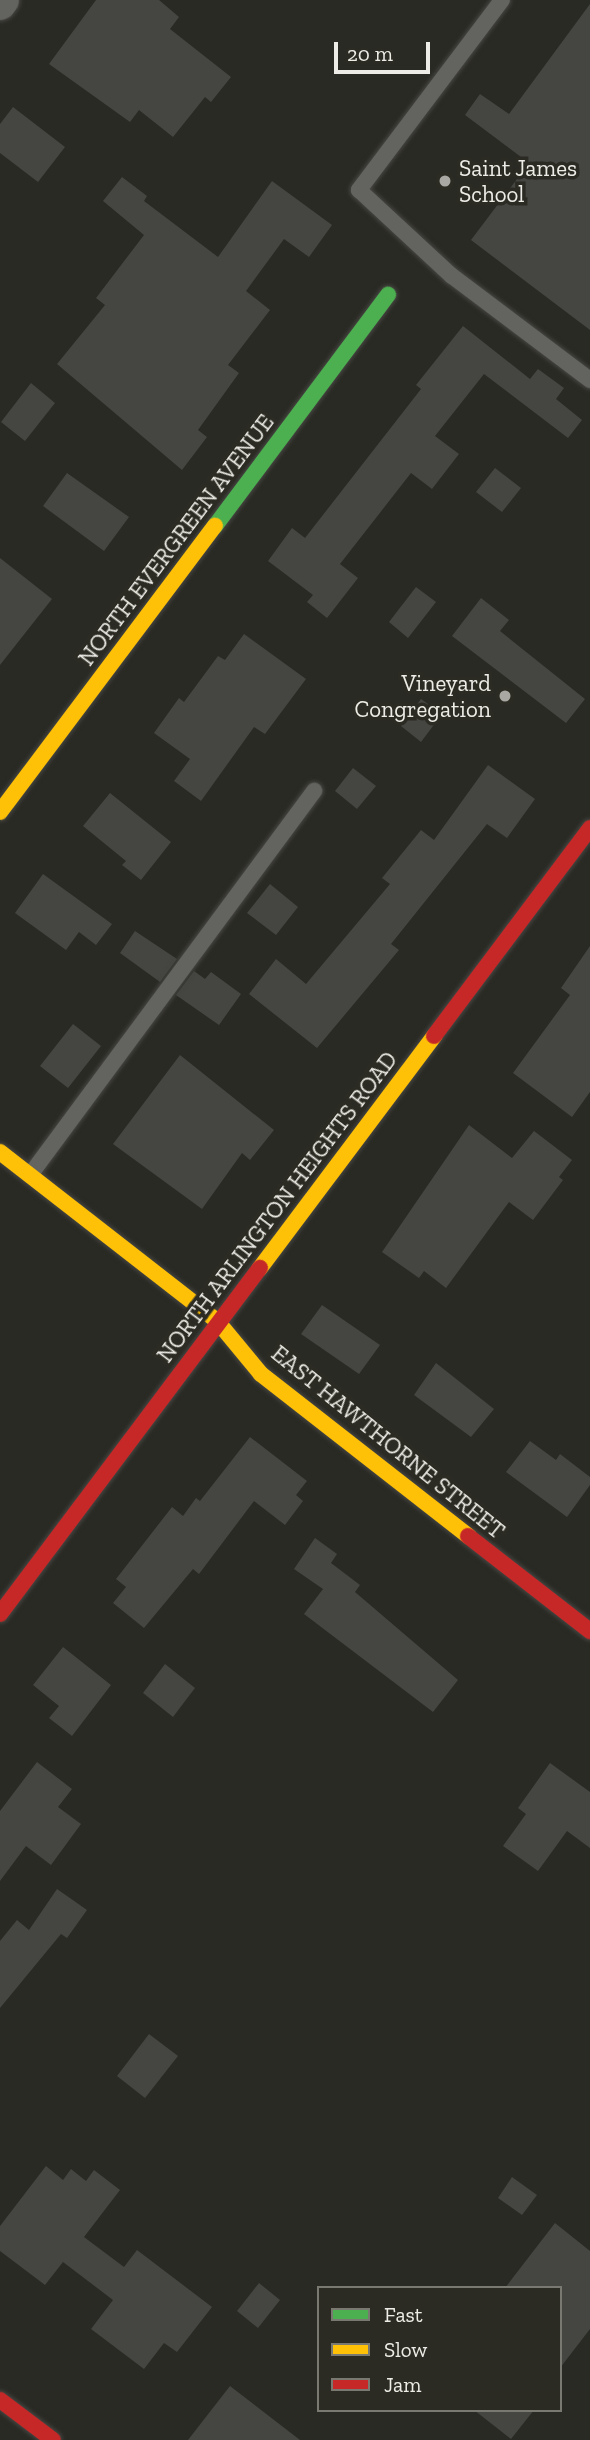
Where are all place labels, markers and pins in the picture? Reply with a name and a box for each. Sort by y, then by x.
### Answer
place label: Saint James School [459,154,577,208]
marker: Saint James School [437,173,453,189]
place label: Vineyard Congregation [354,669,491,723]
marker: Vineyard Congregation [497,688,513,704]

